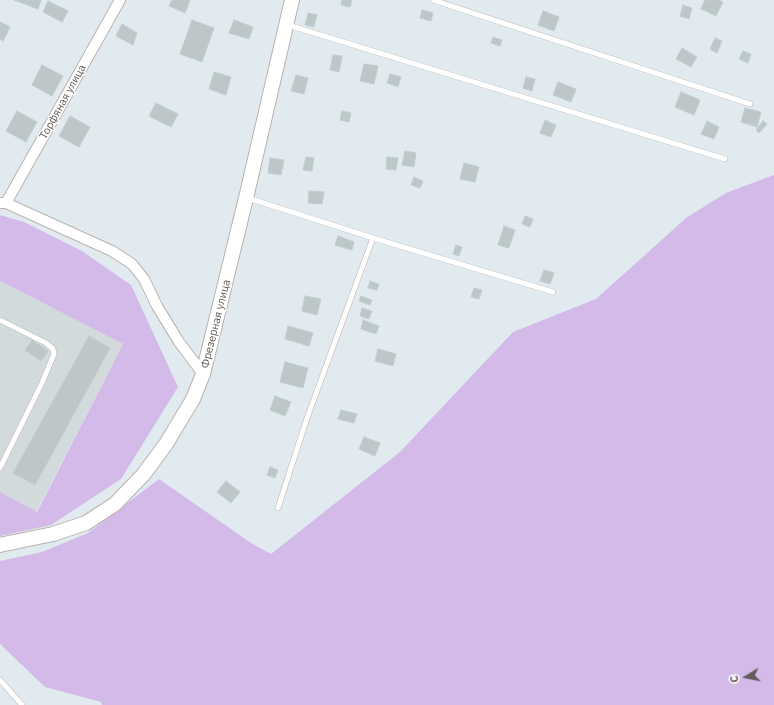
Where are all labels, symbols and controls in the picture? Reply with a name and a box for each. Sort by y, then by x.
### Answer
street label: Торфяная улица [37,62,89,142]
street label: Фрезерная улица [199,278,233,370]
north arrow [726,657,766,697]
text: С [727,674,742,684]

